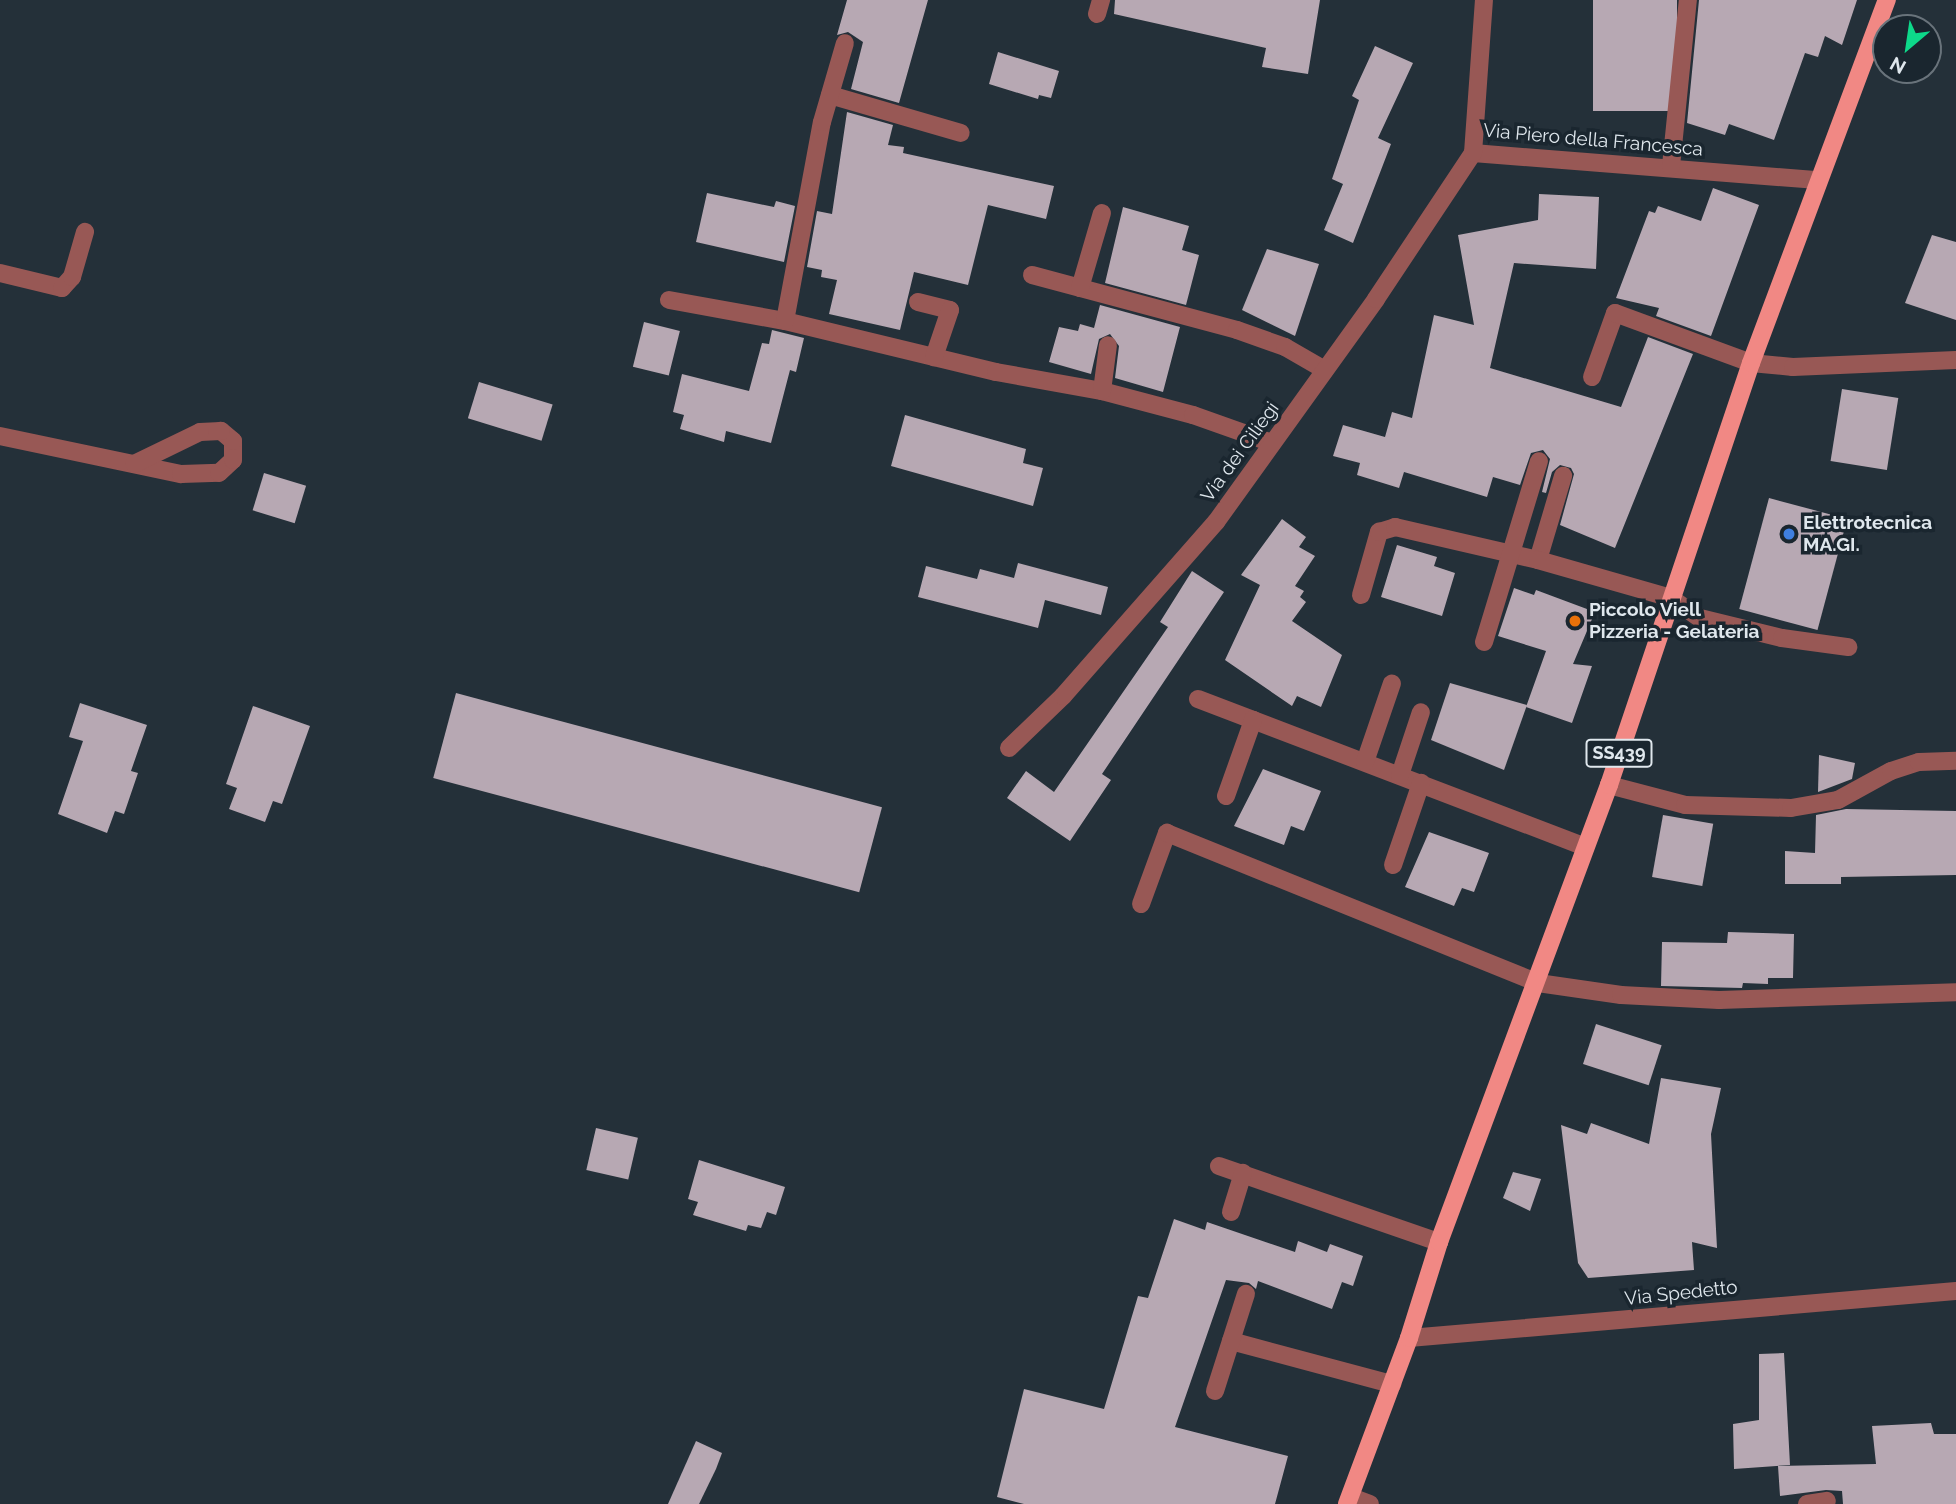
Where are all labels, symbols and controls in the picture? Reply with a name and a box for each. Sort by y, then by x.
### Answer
north arrow [1872,14,1942,84]
text: N [1886,52,1909,79]
street label: Via Piero della Francesca [1482,119,1704,161]
street label: Via dei Ciliegi [1196,398,1284,506]
place label: Elettrotecnica MA.GI. [1803,512,1932,556]
marker: Elettrotecnica MA.GI. [1781,526,1797,542]
place label: Piccolo Viell Pizzeria - Gelateria [1589,599,1759,643]
marker: Piccolo Viell Pizzeria - Gelateria [1567,613,1583,629]
road number: SS439 [1584,738,1654,768]
street label: Via Spedetto [1623,1276,1739,1310]

